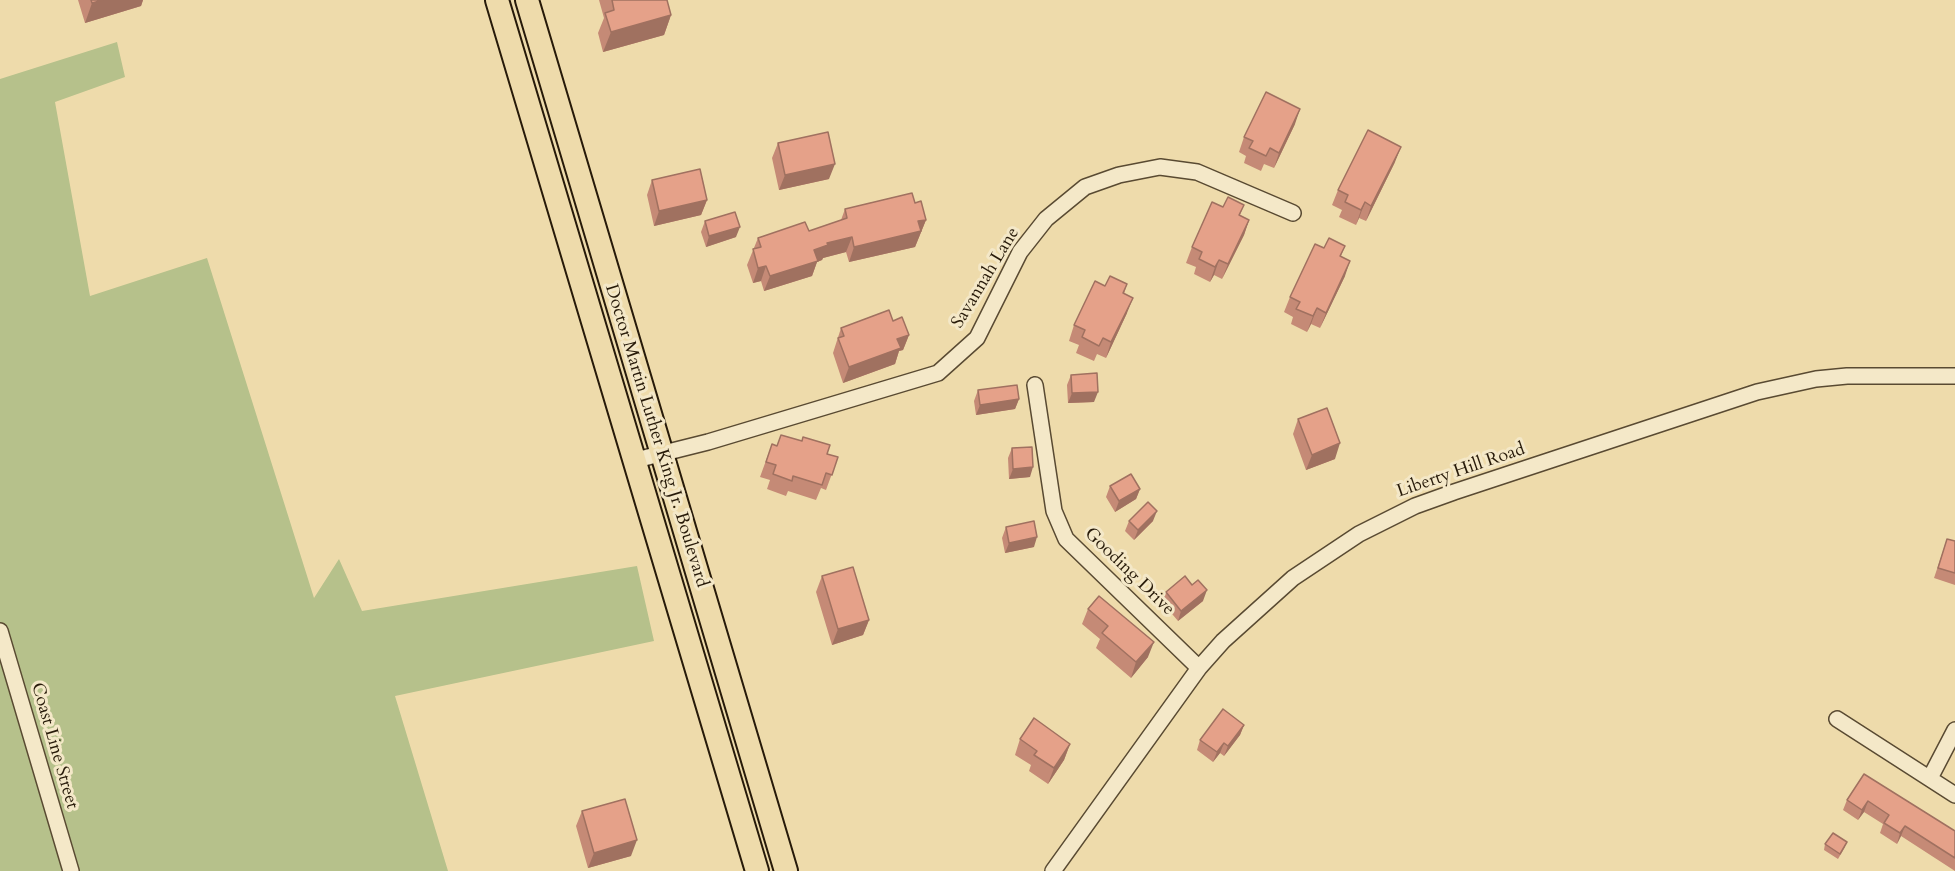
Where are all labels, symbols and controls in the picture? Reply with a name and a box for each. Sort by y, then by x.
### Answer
street label: Savannah Lane [947,224,1025,332]
street label: Doctor Martin Luther King Jr. Boulevard [600,282,712,590]
street label: Liberty Hill Road [1394,439,1528,503]
street label: Gooding Drive [1079,524,1179,620]
street label: Coast Line Street [26,680,82,812]

